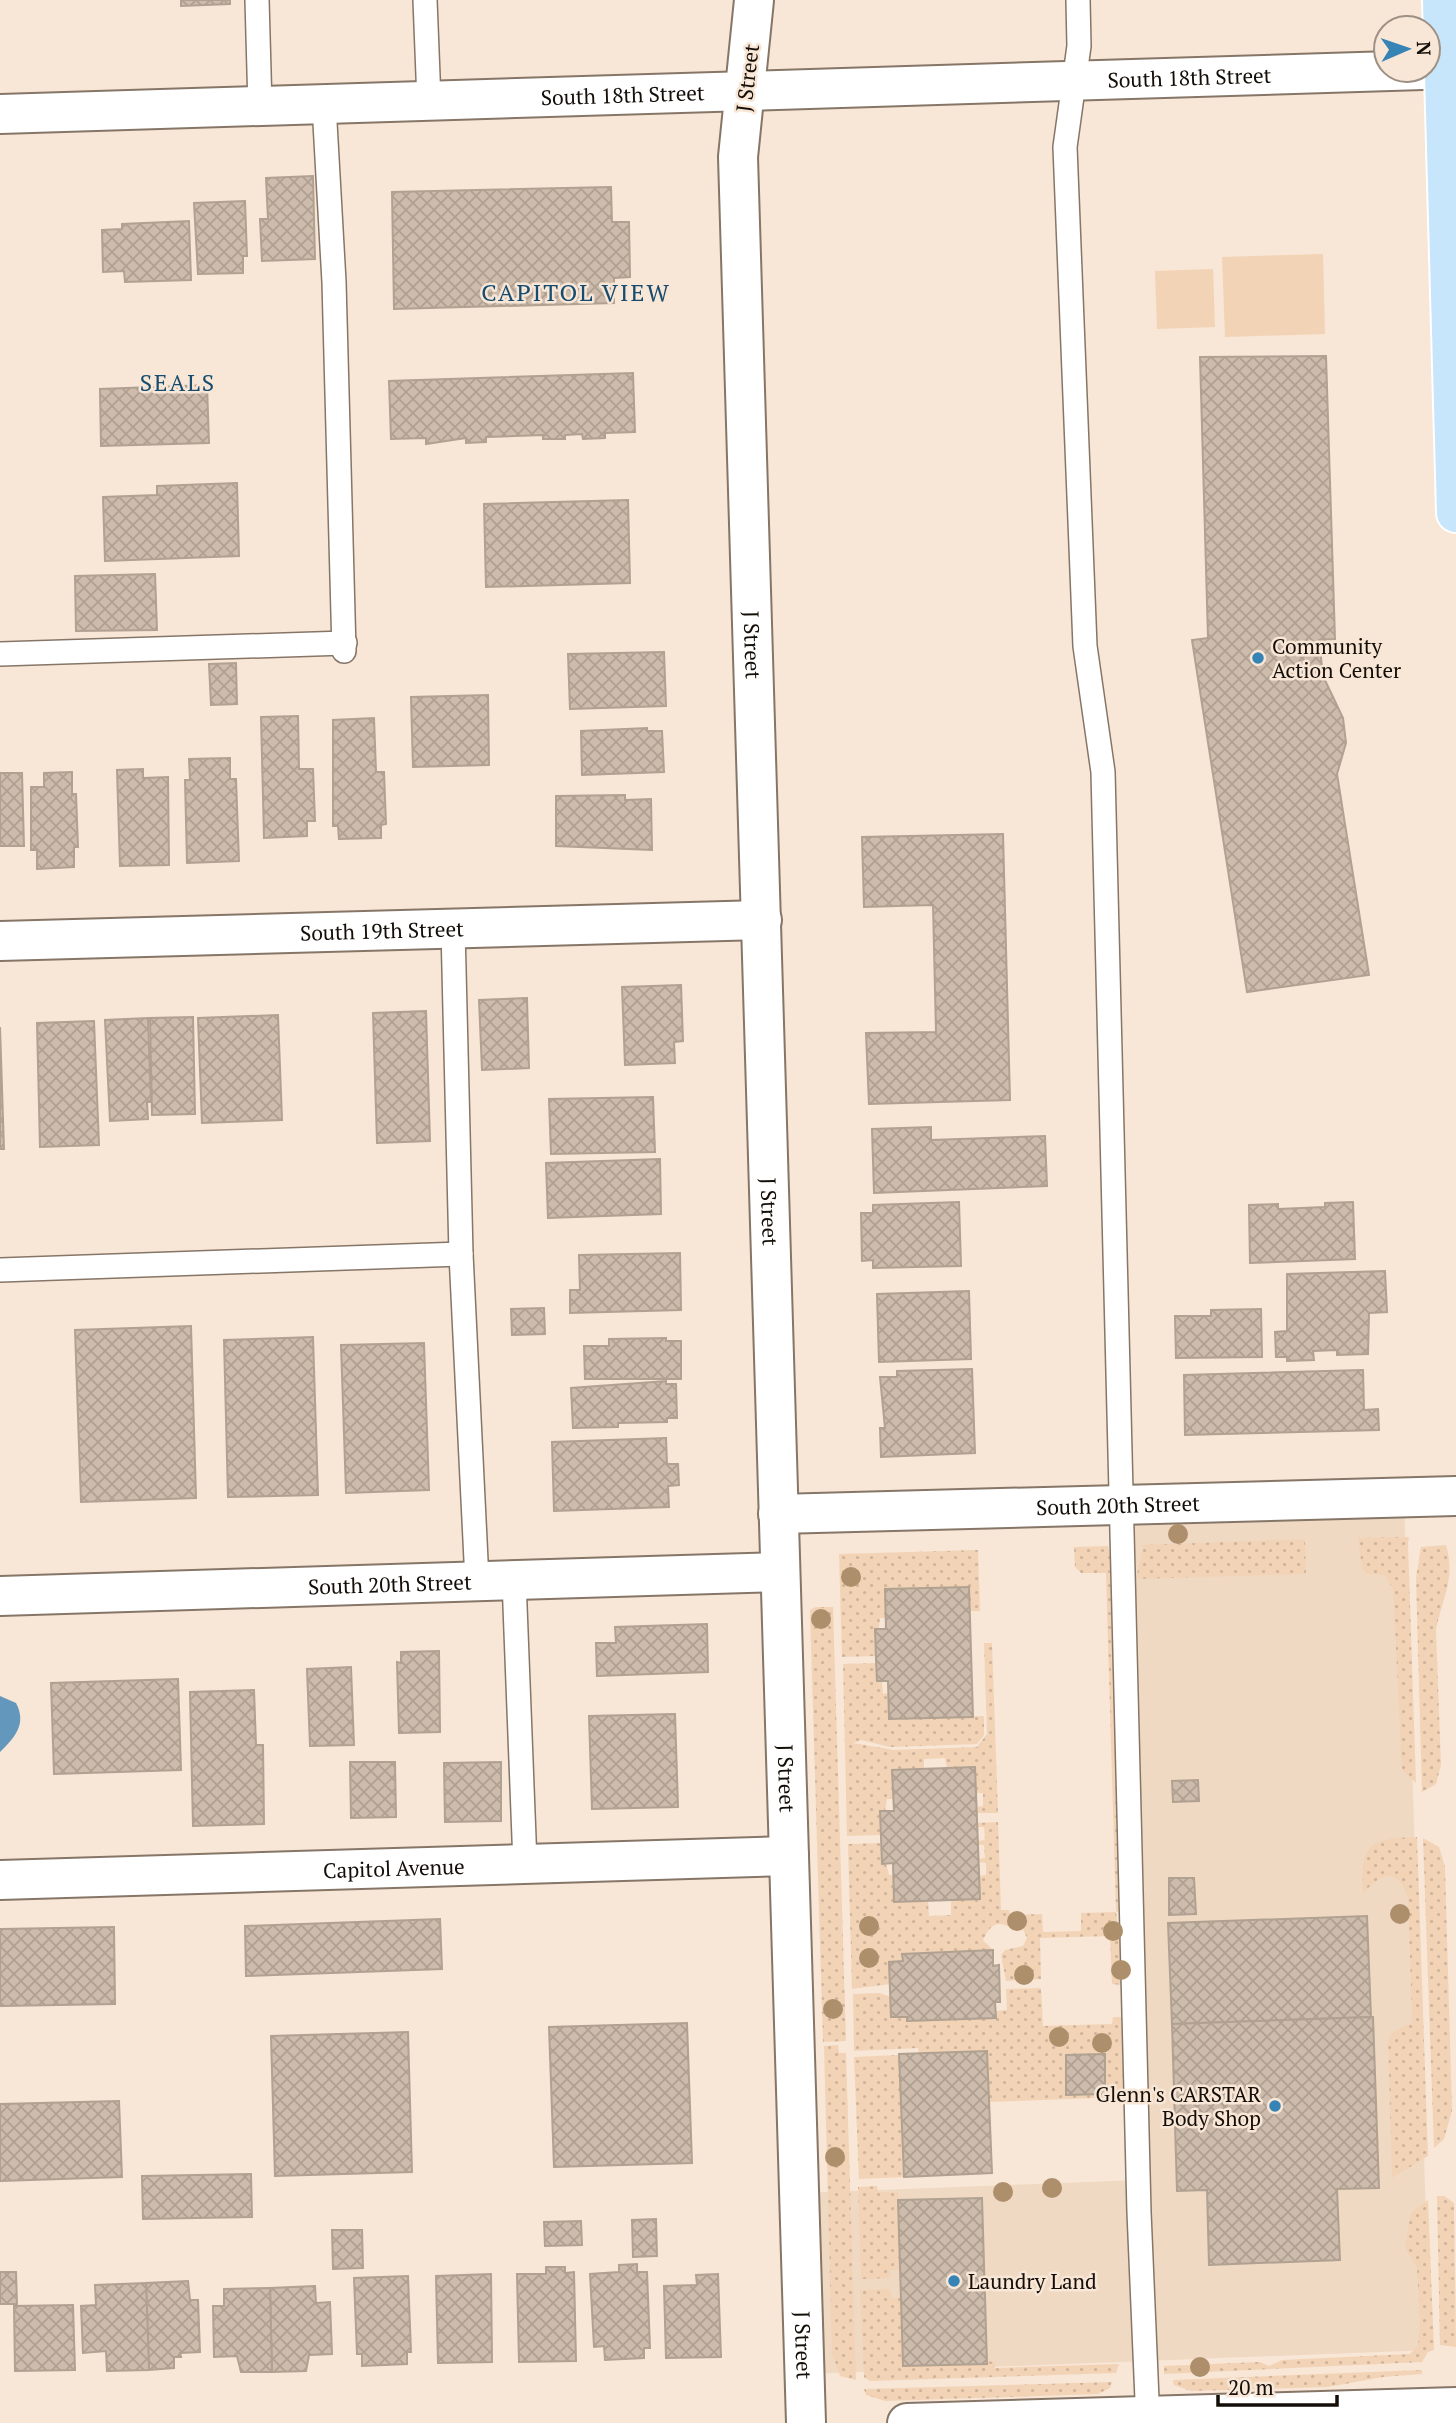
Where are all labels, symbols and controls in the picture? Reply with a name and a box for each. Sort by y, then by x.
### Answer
north arrow [1372,14,1442,84]
text: N [1412,41,1437,57]
street label: J Street [729,42,765,114]
street label: South 18th Street [1107,61,1272,94]
street label: South 18th Street [540,78,705,111]
district label: CAPITOL VIEW [481,276,671,308]
district label: SEALS [140,367,216,398]
street label: J Street [738,610,768,680]
place label: Community Action Center [1272,632,1401,684]
marker: Community Action Center [1250,650,1266,666]
street label: South 19th Street [300,914,464,947]
street label: J Street [755,1177,785,1247]
street label: South 20th Street [1036,1489,1200,1521]
street label: South 20th Street [307,1567,472,1601]
street label: J Street [772,1744,802,1813]
street label: Capitol Avenue [323,1852,465,1884]
place label: Glenn's CARSTAR Body Shop [1095,2080,1262,2132]
marker: Glenn's CARSTAR Body Shop [1267,2098,1283,2114]
place label: Laundry Land [968,2267,1097,2295]
marker: Laundry Land [946,2273,962,2289]
street label: J Street [789,2311,819,2380]
scale bar [1218,2364,1337,2408]
text: 20 m [1228,2373,1274,2401]

